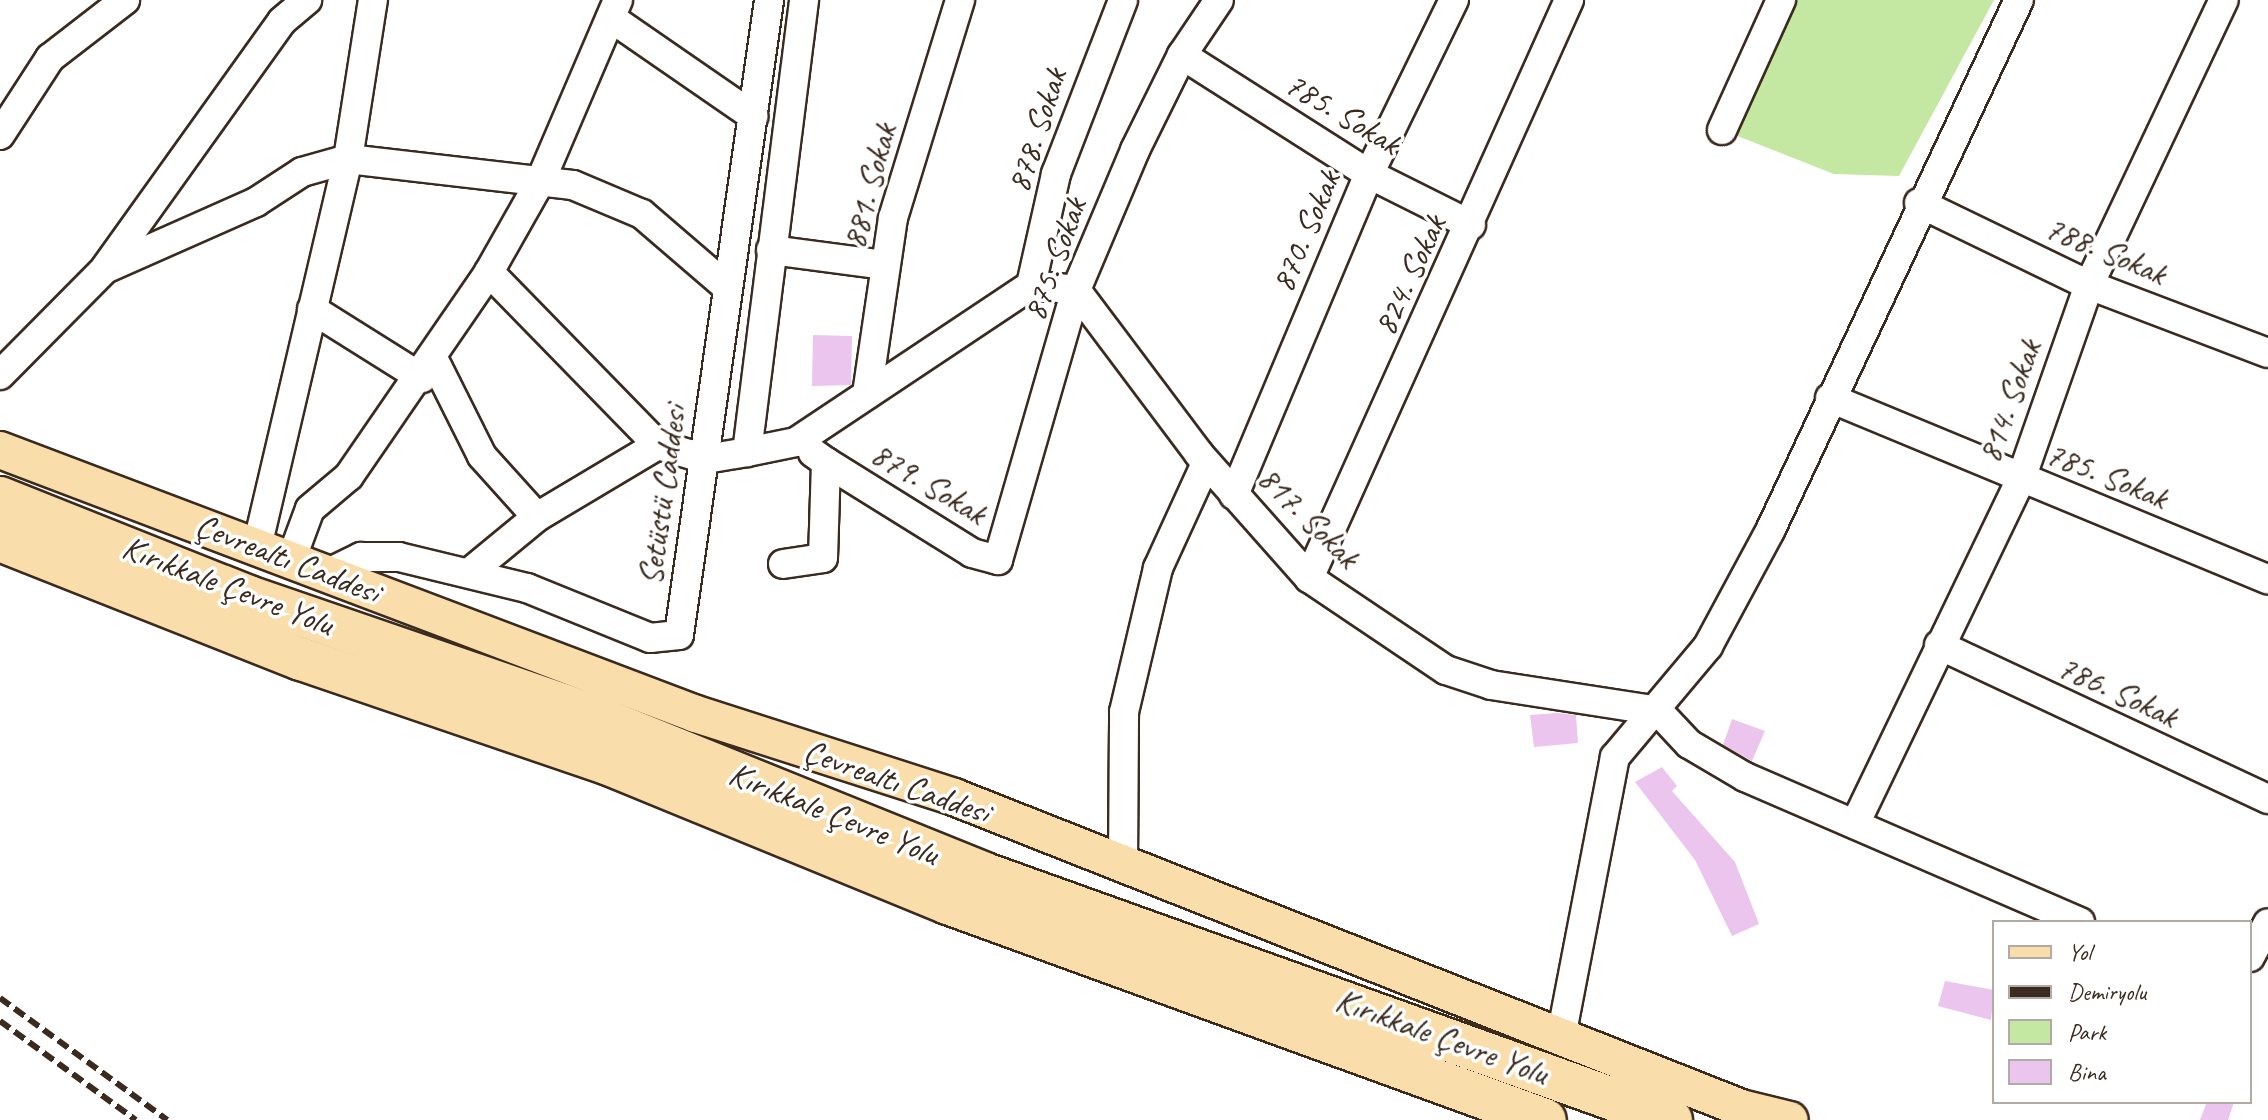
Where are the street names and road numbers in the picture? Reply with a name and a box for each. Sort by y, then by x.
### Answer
street label: 878. Sokak [997,63,1075,197]
street label: 785. Sokak [1278,63,1408,163]
street label: 881. Sokak [833,119,905,253]
street label: 870. Sokak [1261,164,1349,298]
street label: 875. Sokak [1013,192,1095,326]
street label: 788. Sokak [2039,206,2173,294]
street label: 824. Sokak [1364,209,1454,341]
street label: 814. Sokak [1968,334,2050,468]
street label: Setüstü Caddesi [629,403,695,587]
street label: 785. Sokak [2040,432,2174,518]
street label: 879. Sokak [864,433,994,533]
street label: 817. Sokak [1249,457,1369,577]
street label: Çevrealtı Caddesi [190,504,386,612]
street label: Kırıkkale Çevre Yolu [117,526,339,644]
street label: 786. Sokak [2052,646,2184,736]
street label: Çevrealtı Caddesi [799,730,995,832]
street label: Kırıkkale Çevre Yolu [723,752,945,874]
street label: Kırıkkale Çevre Yolu [1331,979,1553,1093]

